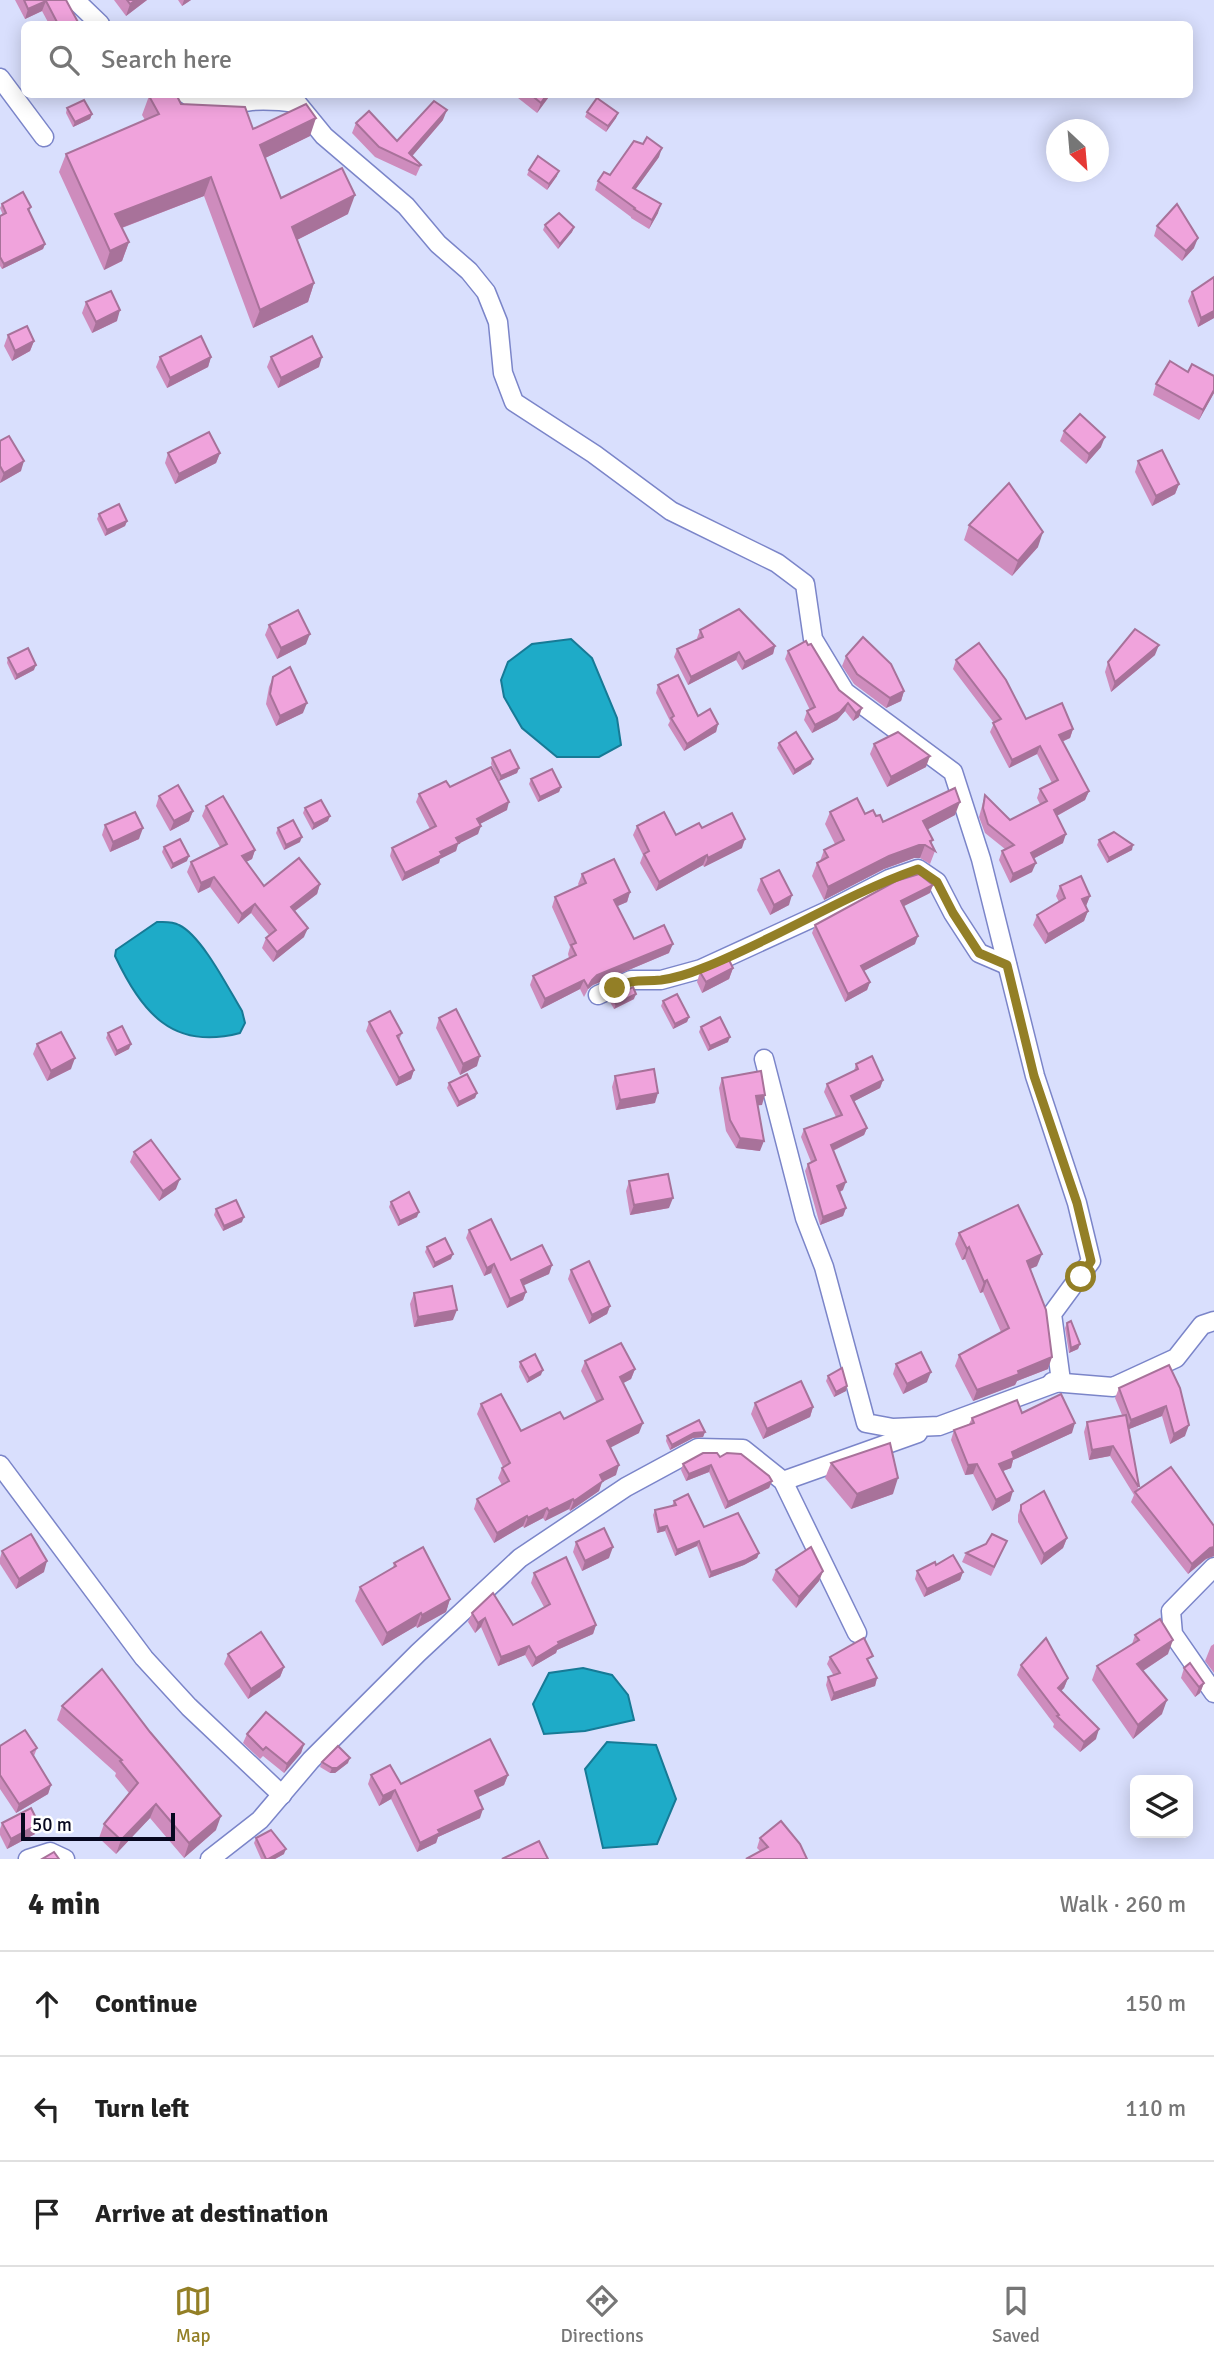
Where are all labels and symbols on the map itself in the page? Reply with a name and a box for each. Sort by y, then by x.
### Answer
north arrow [1046,119,1109,182]
route end [599,972,630,1003]
route start [1065,1261,1096,1292]
scale bar [21,1810,175,1842]

